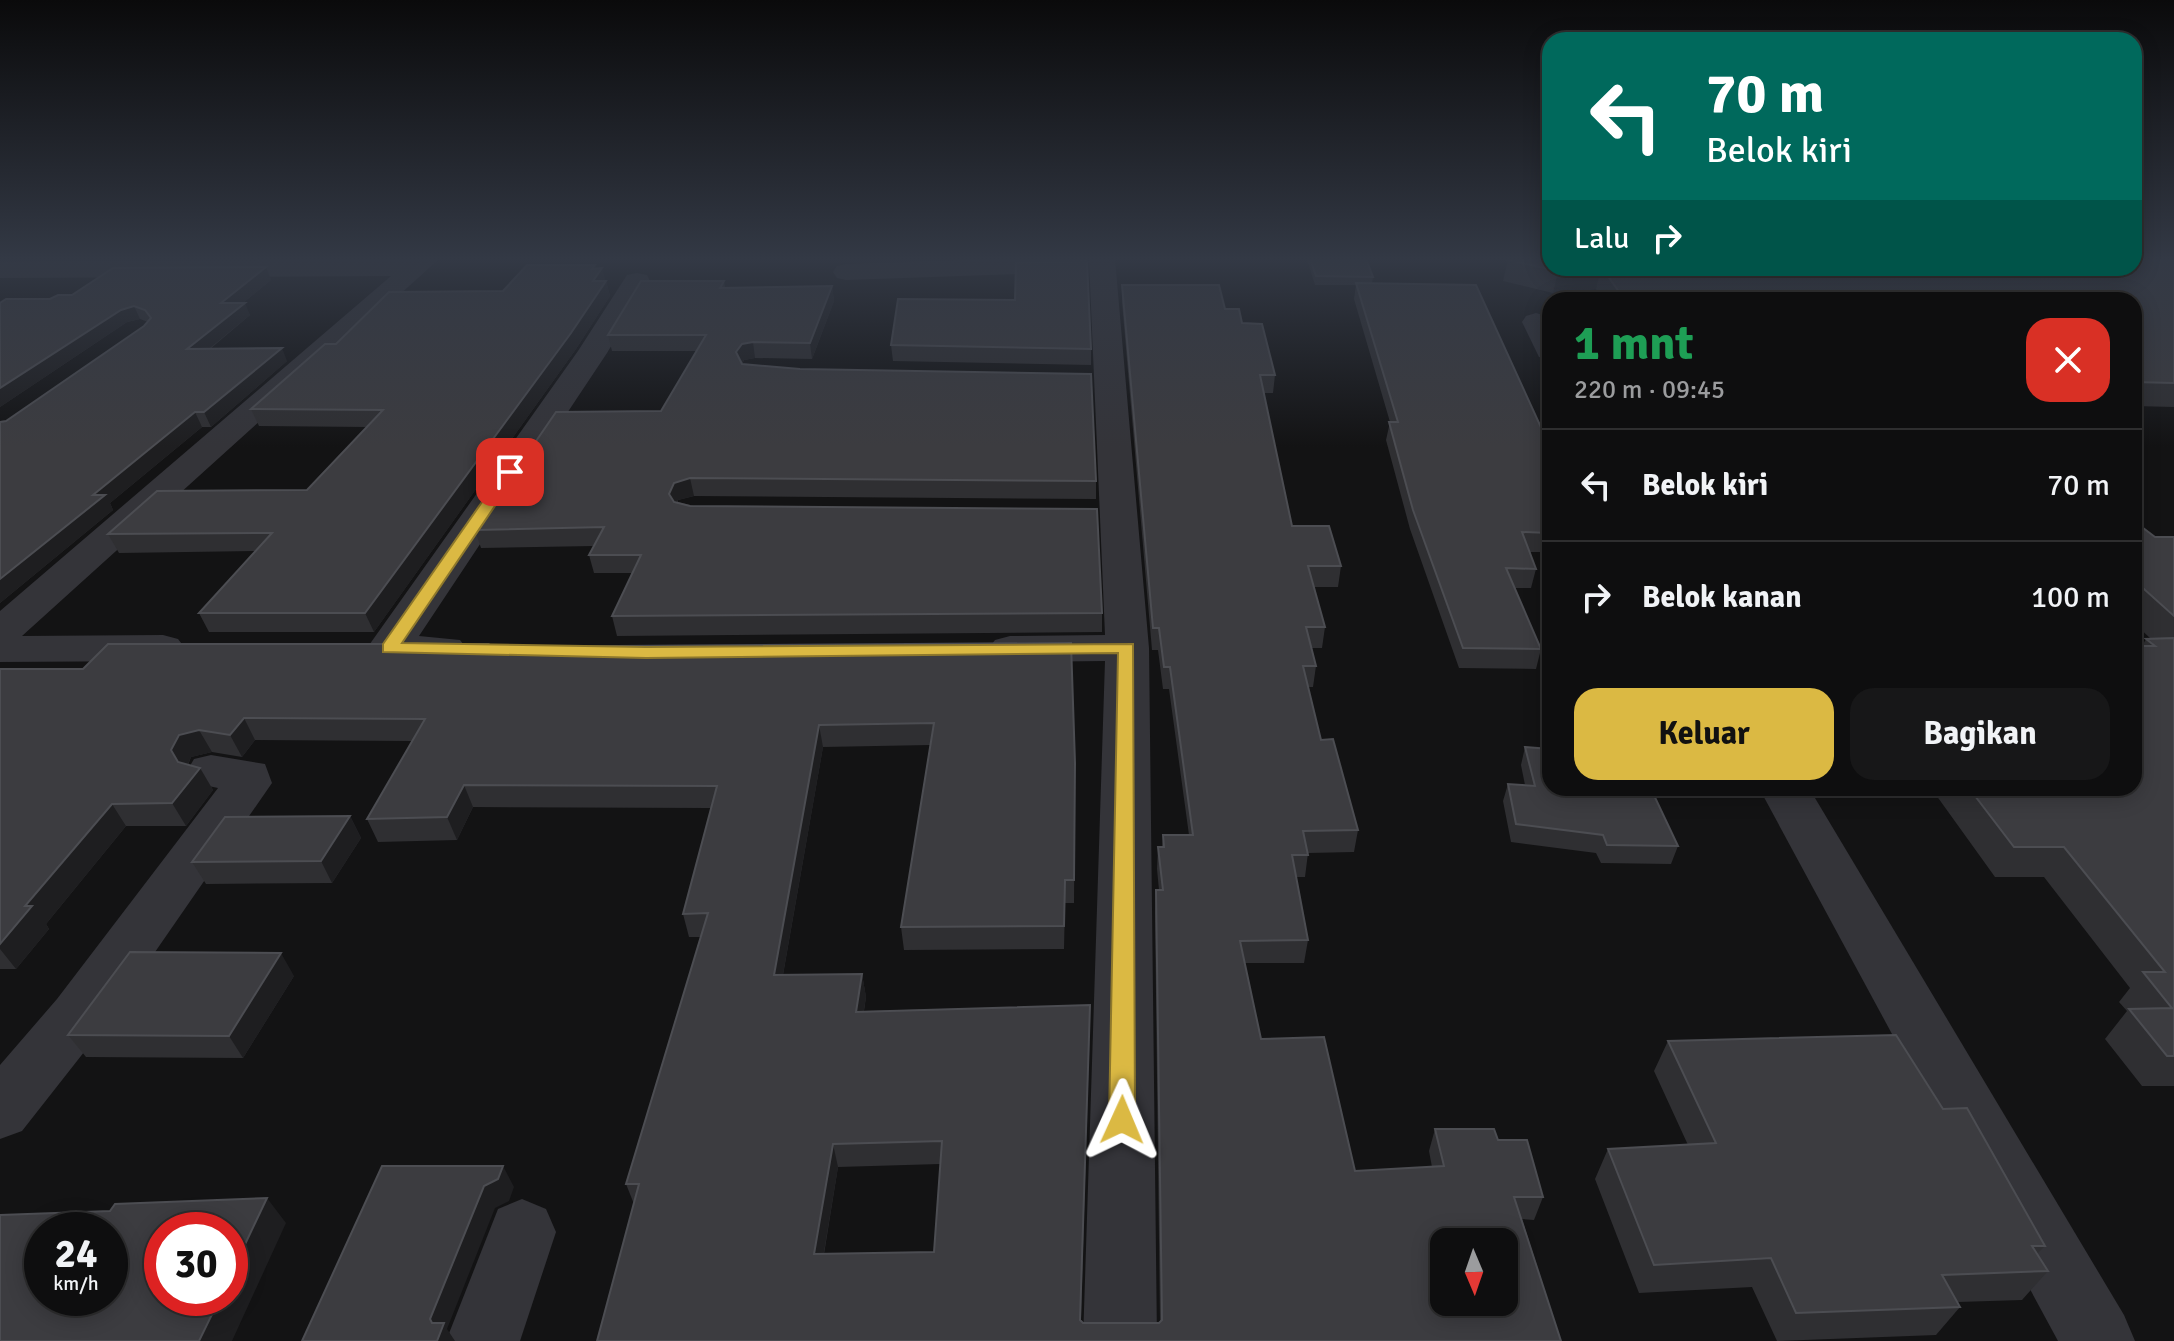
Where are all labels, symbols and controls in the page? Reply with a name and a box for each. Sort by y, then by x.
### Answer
text: 70 m [1706,59,1824,128]
icon: left [1574,64,1678,168]
text: Belok kiri [1706,128,1852,173]
icon: right [1645,216,1689,260]
text: Lalu [1574,220,1629,257]
text: 1 mnt [1574,314,1694,373]
button: close [2026,318,2110,402]
text: 220 m · 09:45 [1574,374,1725,406]
pin [476,438,544,506]
icon: arrive [488,450,532,494]
icon: left [1574,463,1618,507]
text: Belok kiri [1642,467,1768,504]
text: 70 m [2047,467,2110,504]
icon: right [1574,575,1618,619]
text: Belok kanan [1642,579,1802,616]
text: 100 m [2031,579,2110,616]
button: Keluar [1574,688,1834,780]
button: Bagikan [1850,688,2110,780]
position arrow [1080,1078,1164,1162]
speed limit sign: 30 [144,1212,248,1316]
north arrow [1430,1228,1518,1316]
map controls [1430,1228,1518,1316]
text: 24 [54,1229,98,1279]
text: km/h [53,1271,99,1296]

